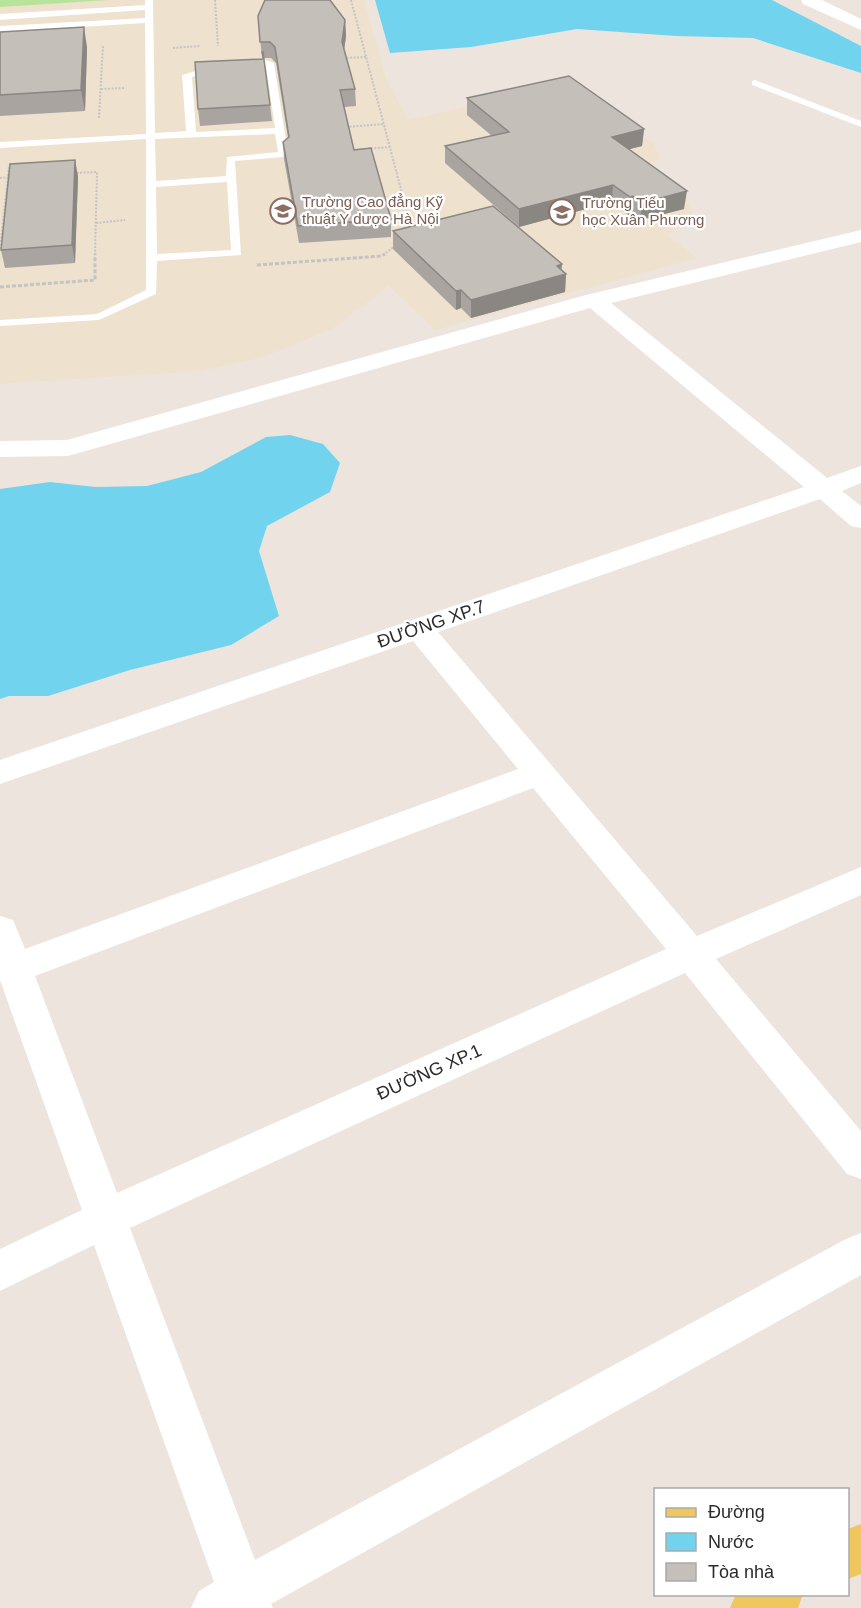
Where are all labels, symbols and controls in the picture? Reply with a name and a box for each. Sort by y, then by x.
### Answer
place label: Trường Cao đẳng Kỹ thuật Y dược Hà Nội [302,193,444,227]
place label: Trường Tiểu học Xuân Phương [582,194,704,228]
school or university icon: Trường Cao đẳng Kỹ thuật Y dược Hà Nội [268,196,298,226]
school or university icon: Trường Tiểu học Xuân Phương [547,197,577,227]
street label: ĐƯỜNG XP.7 [374,595,487,652]
street label: ĐƯỜNG XP.1 [373,1039,484,1104]
legend [654,1488,849,1596]
text: Đường [708,1502,765,1522]
text: Nước [708,1532,754,1552]
text: Tòa nhà [708,1562,775,1582]

